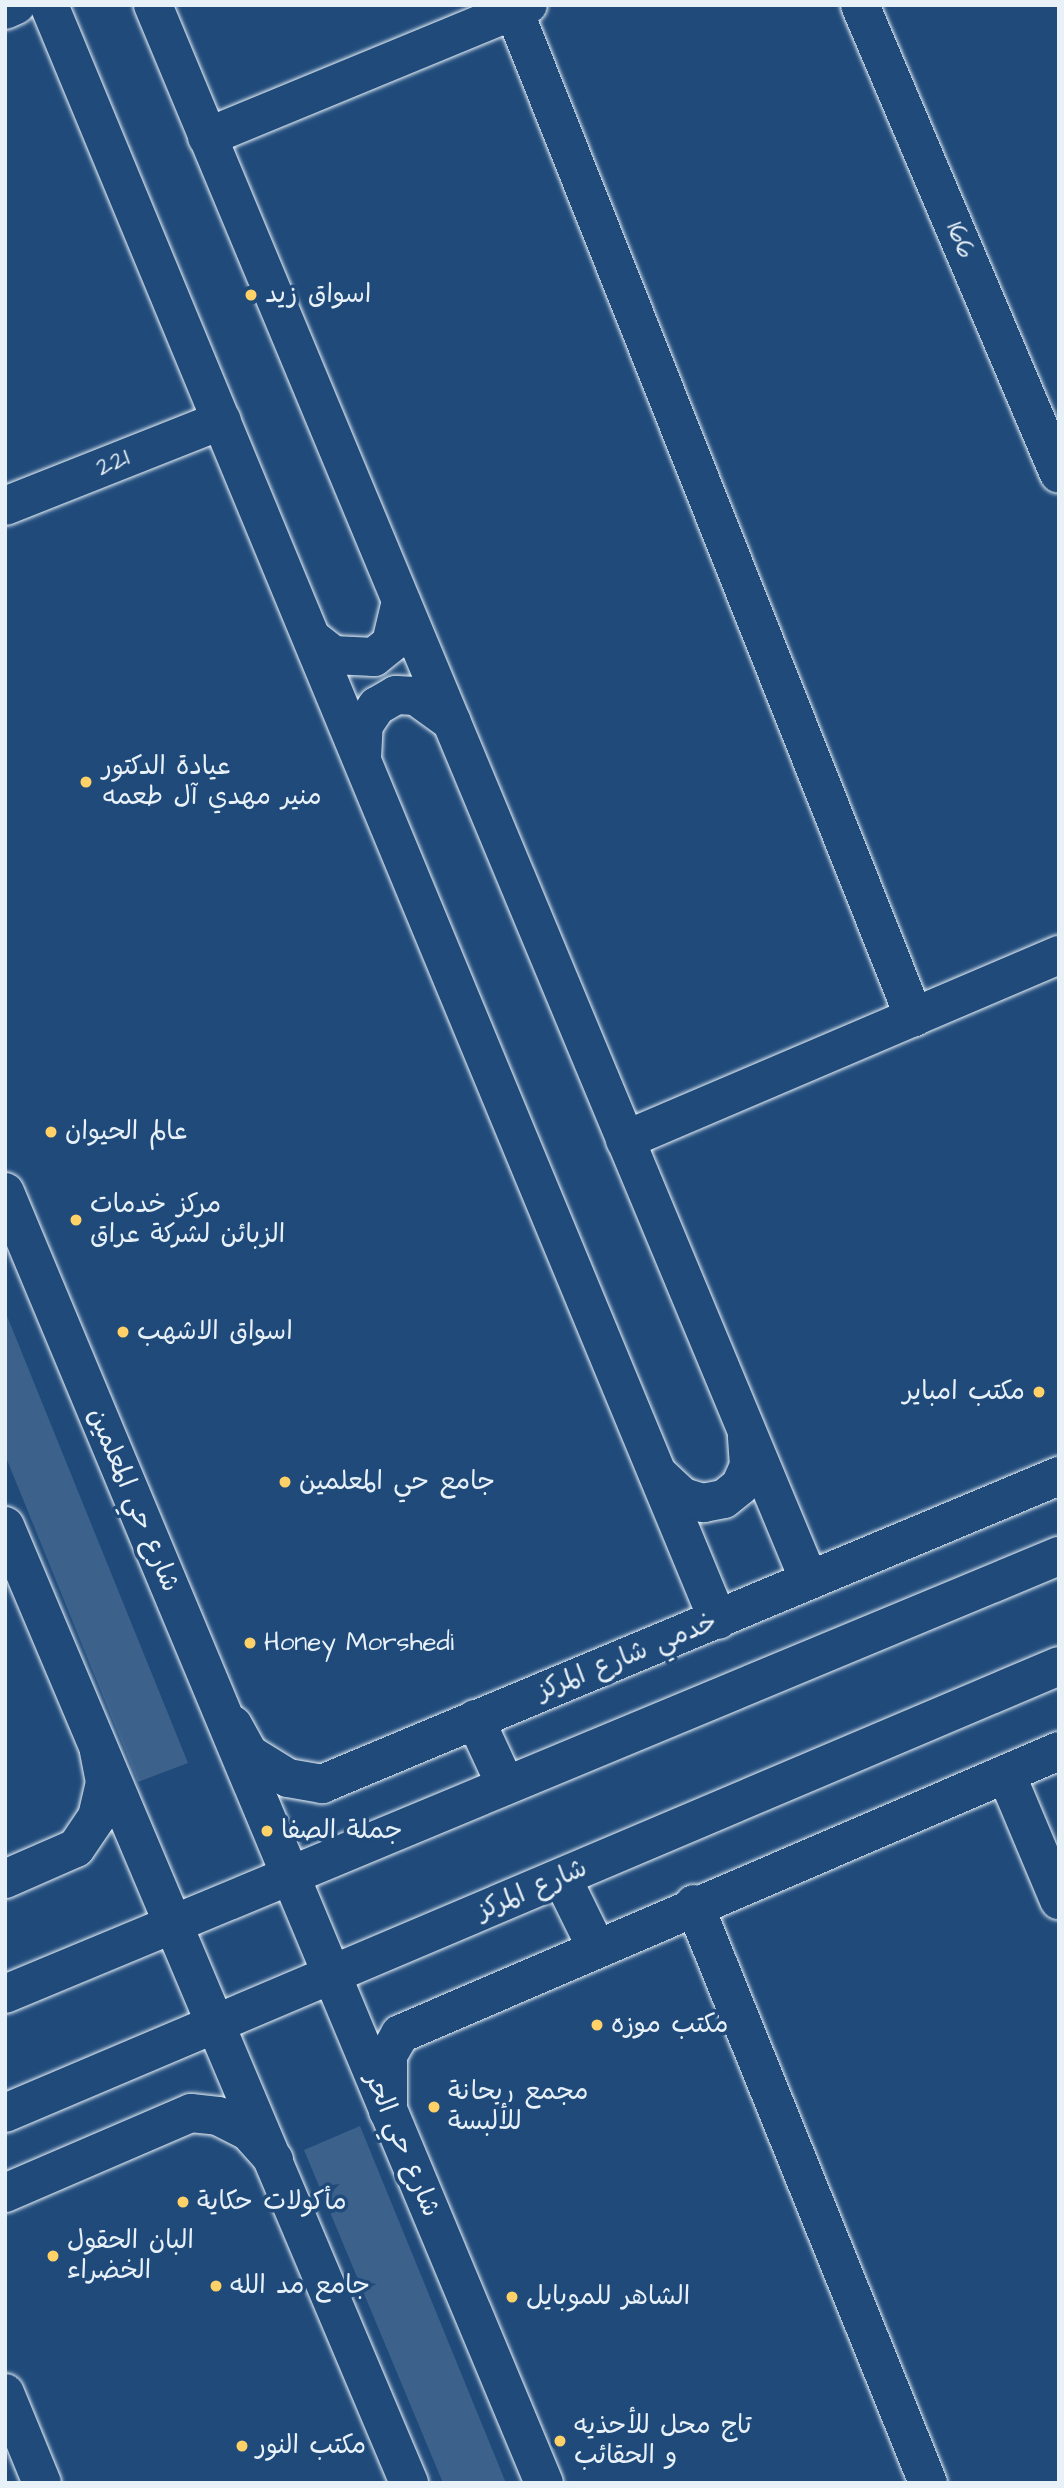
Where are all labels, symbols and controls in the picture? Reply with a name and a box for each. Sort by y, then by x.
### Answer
street label: 166 [939,217,981,263]
place label: اسواق زيد [265,279,371,311]
marker: اسواق زيد [243,287,259,303]
street label: 221 [92,442,134,484]
place label: عيادة الدكتور منير مهدي آل طعمه [102,751,322,812]
marker: عيادة الدكتور منير مهدي آل طعمه [76,772,96,792]
place label: عالم الحيوان [65,1116,188,1148]
marker: عالم الحيوان [43,1124,59,1140]
place label: مركز خدمات الزبائن لشركة عراق [90,1189,285,1250]
marker: مركز خدمات الزبائن لشركة عراق [68,1212,84,1228]
place label: اسواق الاشهب [137,1316,293,1348]
marker: اسواق الاشهب [115,1324,131,1340]
place label: مكتب امباير [903,1376,1025,1408]
marker: مكتب امباير [1031,1384,1047,1400]
street label: شارع حي المعلمين [80,1403,186,1597]
place label: جامع حي المعلمين [299,1466,495,1498]
marker: جامع حي المعلمين [277,1474,293,1490]
street label: خدمي شارع المركز [532,1607,722,1707]
place label: Honey Morshedi [264,1627,454,1659]
marker: Honey Morshedi [242,1635,258,1651]
place label: جملة الصفا [281,1815,403,1847]
marker: جملة الصفا [259,1823,275,1839]
street label: شارع المركز [472,1853,592,1927]
place label: مكتب موزه [611,2009,728,2041]
marker: مكتب موزه [589,2017,605,2033]
street label: شارع حي الحر [358,2068,446,2222]
place label: مجمع ريحانة للألبسة [448,2076,588,2138]
marker: مجمع ريحانة للألبسة [426,2099,442,2115]
place label: مأكولات حكاية [197,2186,347,2218]
marker: مأكولات حكاية [175,2194,191,2210]
place label: البان الحقول الخضراء [67,2225,194,2286]
marker: البان الحقول الخضراء [45,2248,61,2264]
place label: جامع مد الله [230,2270,370,2302]
marker: جامع مد الله [208,2278,224,2294]
place label: الشاهر للموبايل [526,2281,690,2313]
marker: الشاهر للموبايل [504,2289,520,2305]
place label: تاج محل للأحذيه و الحقائب [574,2410,752,2472]
place label: مكتب النور [256,2430,366,2462]
marker: تاج محل للأحذيه و الحقائب [552,2433,568,2449]
marker: مكتب النور [234,2438,250,2454]

